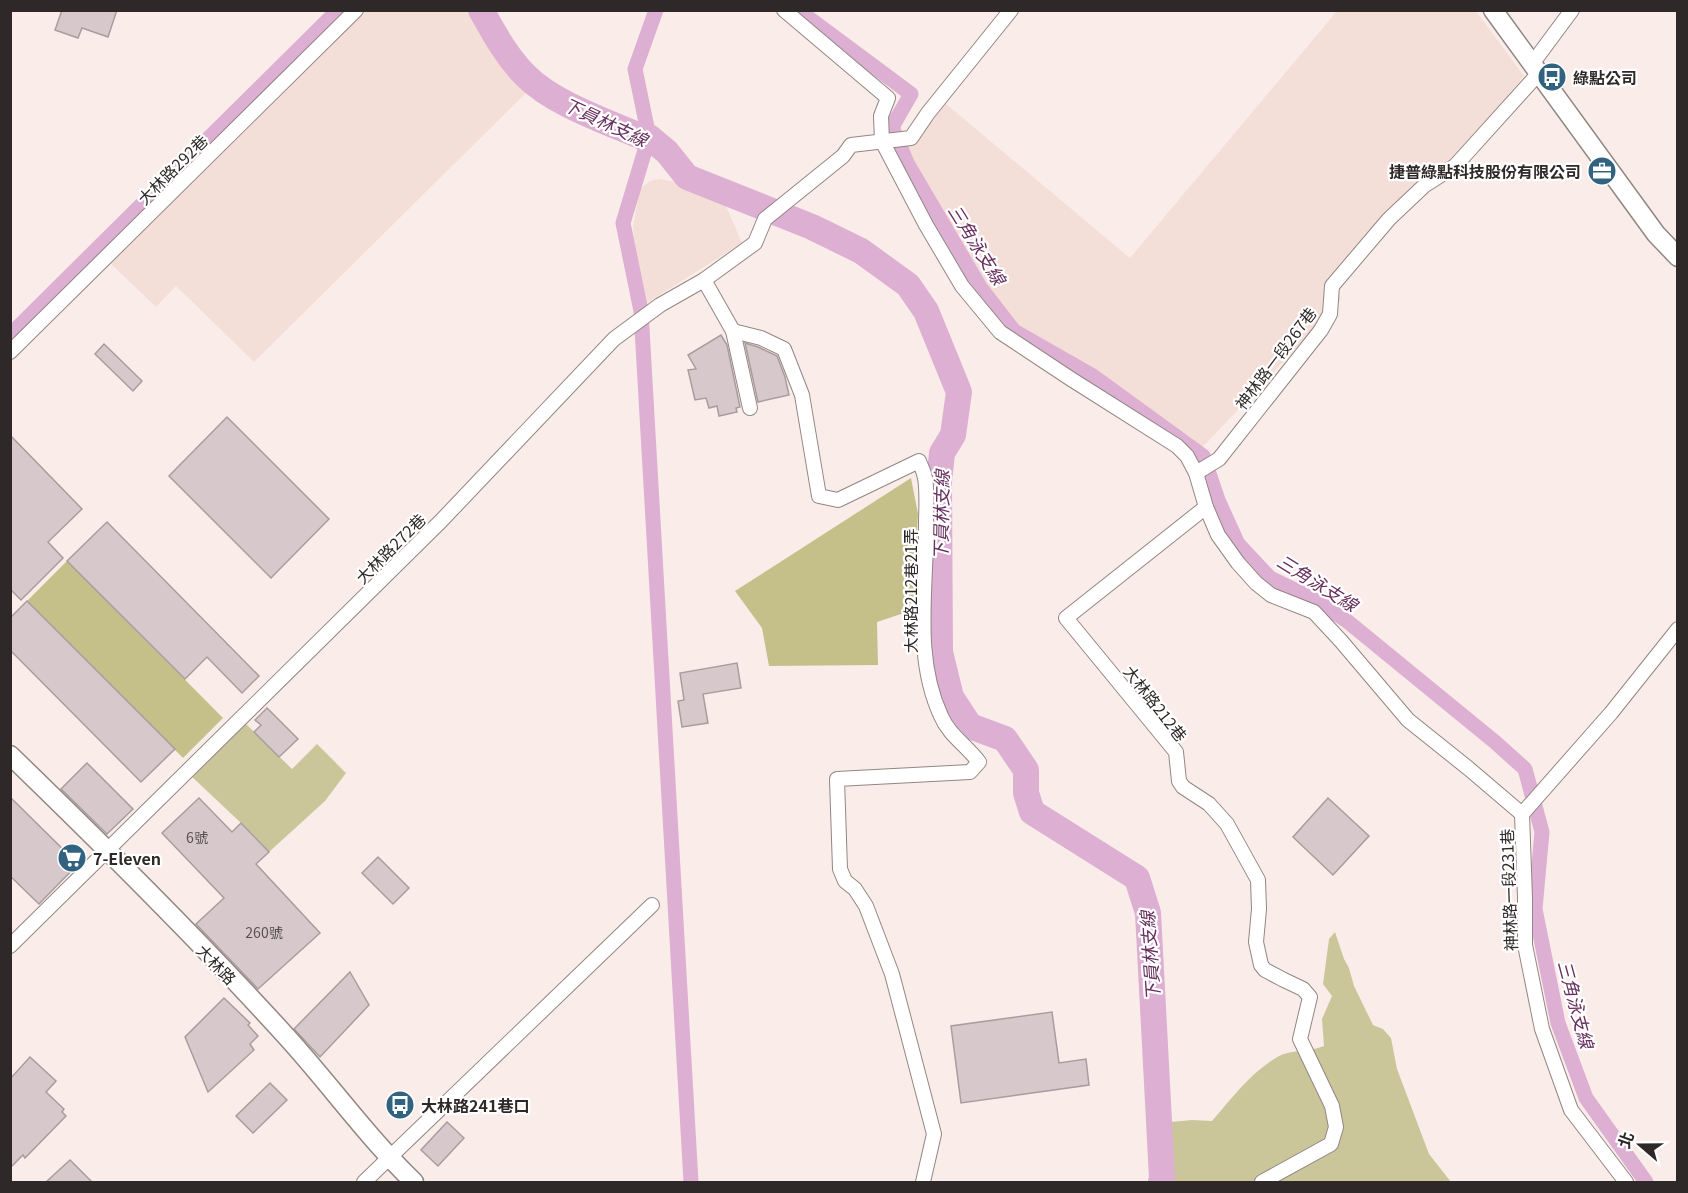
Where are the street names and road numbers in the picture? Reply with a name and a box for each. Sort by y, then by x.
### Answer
street label: 大林路292巷 [131,128,213,210]
street label: 神林路一段267巷 [1229,302,1321,414]
street label: 大林路272巷 [349,507,431,589]
street label: 大林路212巷21弄 [898,529,922,653]
street label: 大林路212巷 [1119,660,1193,746]
street label: 神林路一段231巷 [1494,828,1522,952]
street label: 大林路 [192,938,242,990]

